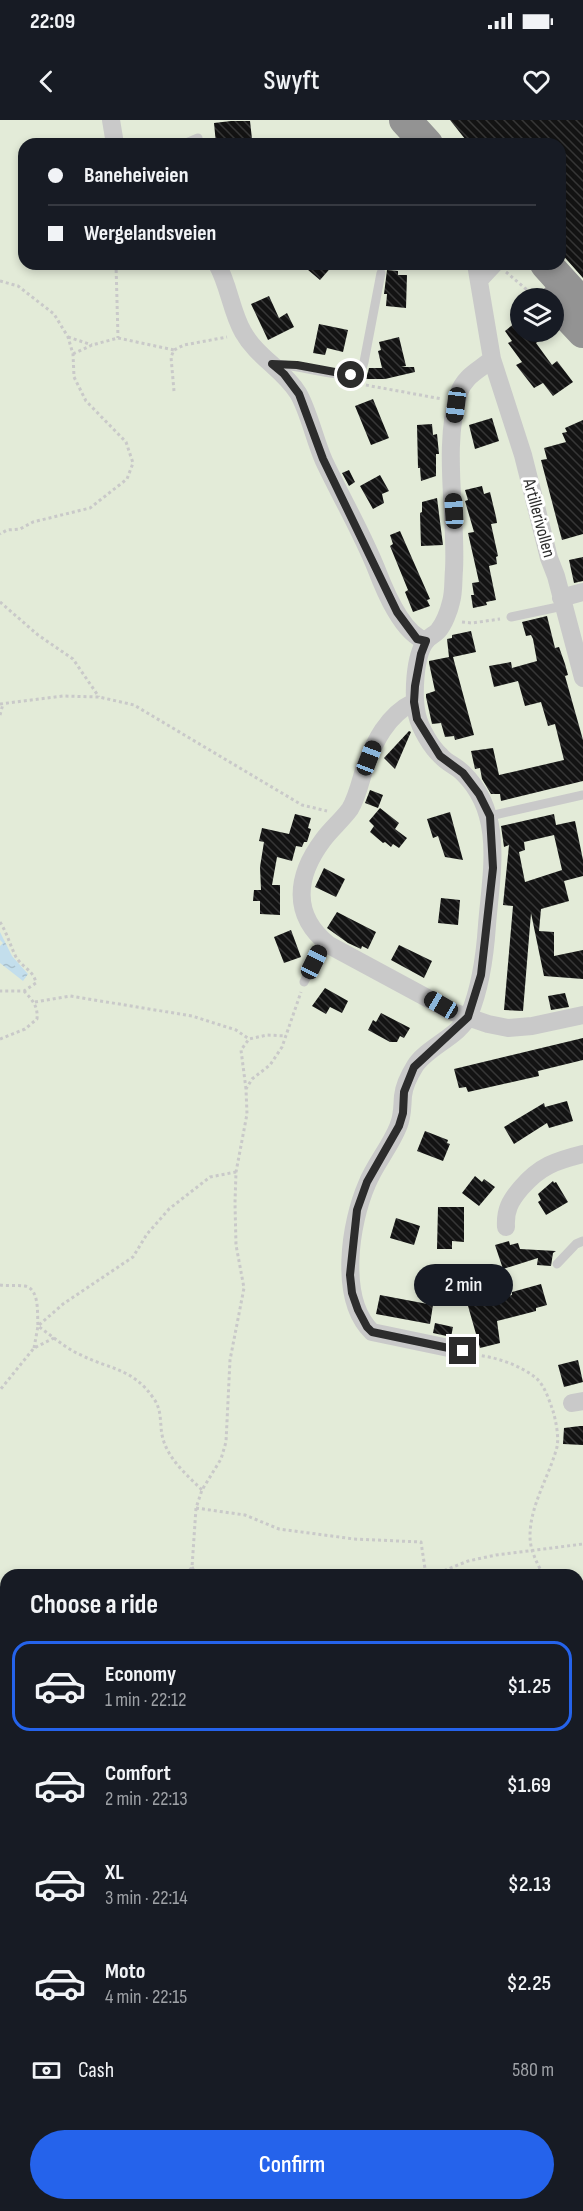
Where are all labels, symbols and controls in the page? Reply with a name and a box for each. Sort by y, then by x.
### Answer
text: 22:09 [30,8,75,35]
icon: back [30,65,63,98]
text: Swyft [264,65,319,97]
icon: heart [520,65,553,98]
text: Baneheiveien [84,162,188,189]
text: Wergelandsveien [84,220,216,247]
map controls [510,288,564,342]
button: layers [510,288,564,342]
route start [337,361,364,388]
car [445,386,467,424]
street label: Artillerivollen [518,475,560,560]
car [444,493,464,529]
car [354,738,384,778]
car [298,942,330,982]
car [421,988,461,1022]
callout: 2 min [414,1264,512,1306]
text: 2 min [445,1273,482,1297]
route end [449,1337,476,1364]
text: Choose a ride [30,1589,158,1621]
icon: car [33,1659,87,1713]
text: Economy [105,1661,176,1688]
text: $1.25 [507,1673,551,1700]
text: 1 min · 22:12 [105,1688,186,1712]
icon: car [33,1758,87,1812]
text: Comfort [105,1760,171,1787]
text: $1.69 [507,1772,551,1799]
text: 2 min · 22:13 [105,1787,188,1811]
icon: car [33,1857,87,1911]
text: XL [105,1859,124,1886]
text: $2.13 [508,1871,551,1898]
text: 3 min · 22:14 [105,1886,188,1910]
icon: car [33,1956,87,2010]
text: Moto [105,1958,145,1985]
text: $2.25 [507,1970,551,1997]
text: 4 min · 22:15 [105,1985,187,2009]
icon: cash [30,2054,63,2087]
text: Cash [78,2057,114,2084]
text: 580 m [512,2058,554,2082]
button: Confirm [30,2130,554,2199]

